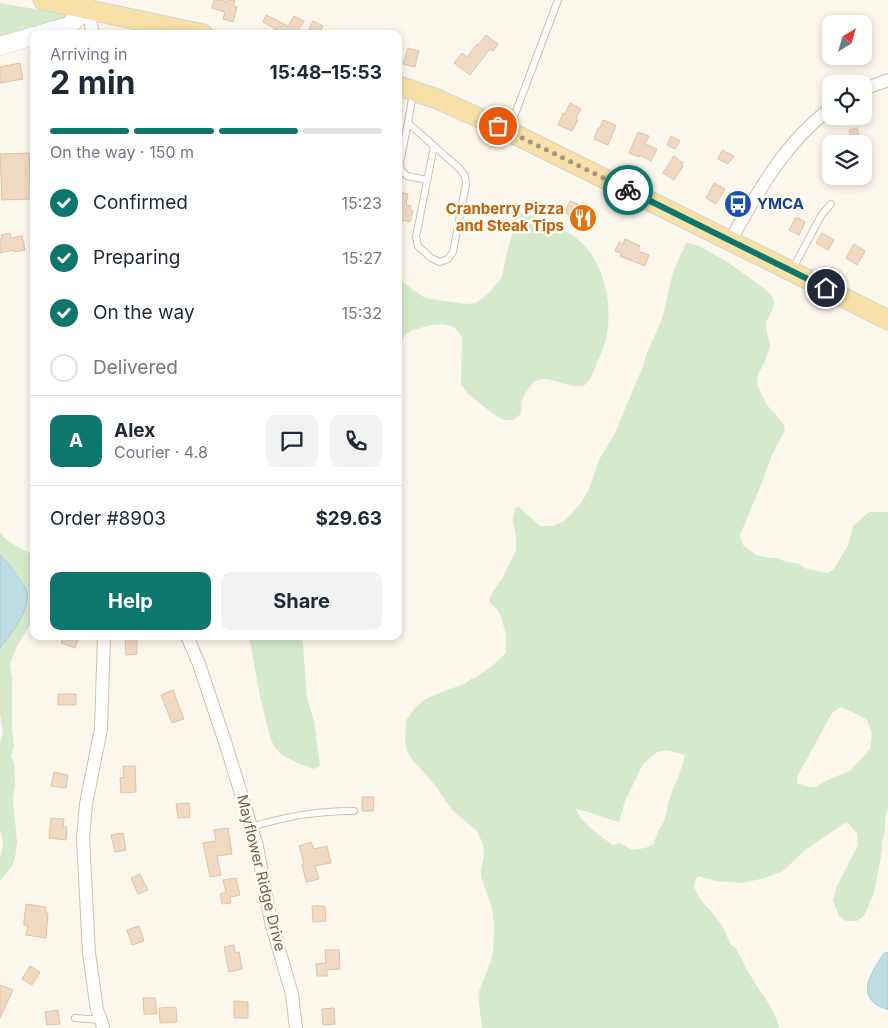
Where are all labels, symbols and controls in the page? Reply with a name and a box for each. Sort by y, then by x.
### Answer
north arrow [822,15,872,65]
map controls [822,15,872,185]
text: Arriving in [50,44,127,64]
text: 15:48–15:53 [270,61,382,84]
text: 2 min [50,63,136,102]
button: locate [822,75,872,125]
pin [477,105,519,147]
icon: bag [484,112,512,140]
button: layers [822,135,872,185]
text: On the way · 150 m [50,142,194,162]
courier [603,165,653,215]
icon: bike [614,176,642,204]
icon: check [50,189,78,217]
bus stop icon: YMCA [723,189,753,219]
text: Confirmed [93,191,188,214]
text: 15:23 [342,193,382,213]
place label: YMCA [757,194,804,213]
place label: Cranberry Pizza and Steak Tips [446,199,564,235]
restaurant icon: Cranberry Pizza and Steak Tips [568,203,598,233]
icon: check [50,244,78,272]
text: Preparing [93,246,180,269]
text: 15:27 [342,248,382,268]
pin [805,267,847,309]
icon: home [812,274,840,302]
icon: check [50,299,78,327]
text: On the way [93,301,195,324]
text: 15:32 [342,303,382,323]
text: Delivered [93,356,178,379]
button: chat [266,415,318,467]
button: phone [330,415,382,467]
text: Alex [114,419,155,442]
text: A [69,429,83,452]
text: Courier · 4.8 [114,442,208,462]
text: Order #8903 [50,507,166,530]
text: $29.63 [315,507,382,530]
button: Help [50,572,211,630]
button: Share [221,572,382,630]
street label: Mayflower Ridge Drive [233,793,290,953]

